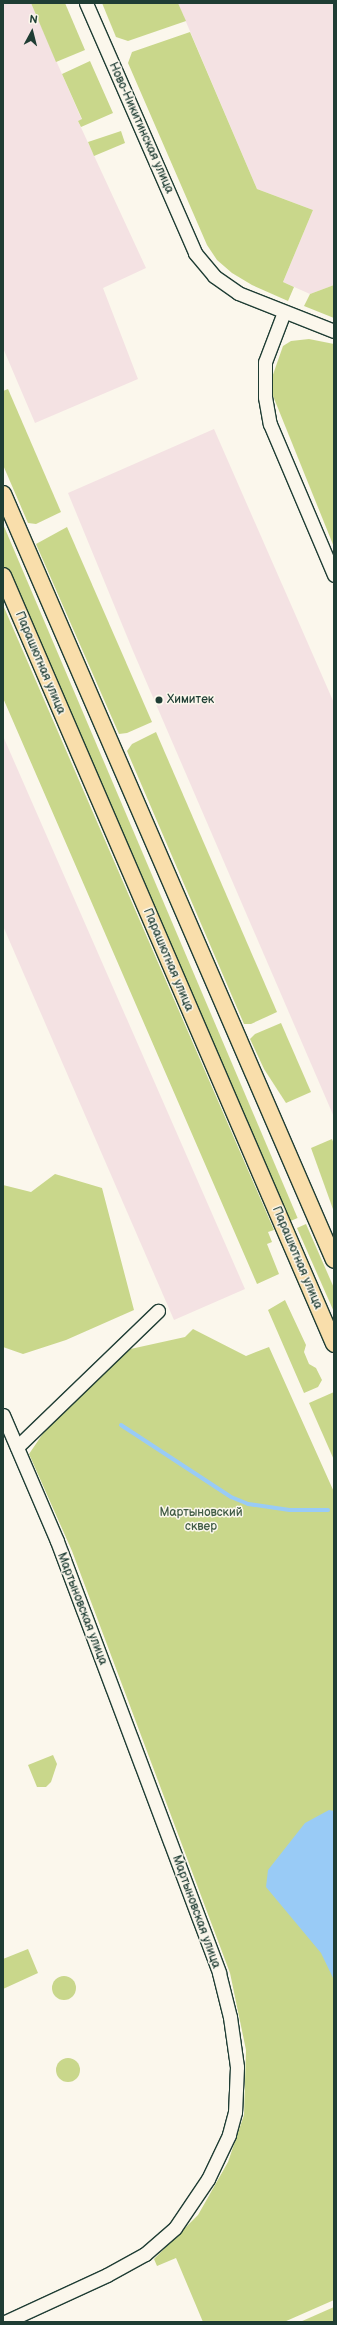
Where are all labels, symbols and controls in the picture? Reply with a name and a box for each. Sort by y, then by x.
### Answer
north arrow [12,12,52,52]
text: N [29,13,38,27]
street label: Ново-Никитинская улица [106,60,176,196]
street label: Парашютная улица [12,609,68,717]
place label: Химитек [167,693,214,707]
marker: Химитек [154,695,164,705]
street label: Парашютная улица [140,906,196,1014]
street label: Парашютная улица [269,1204,325,1312]
park label: Мартыновский сквер [159,1506,243,1534]
street label: Мартыновская улица [54,1551,110,1667]
street label: Мартыновская улица [169,1853,223,1971]

